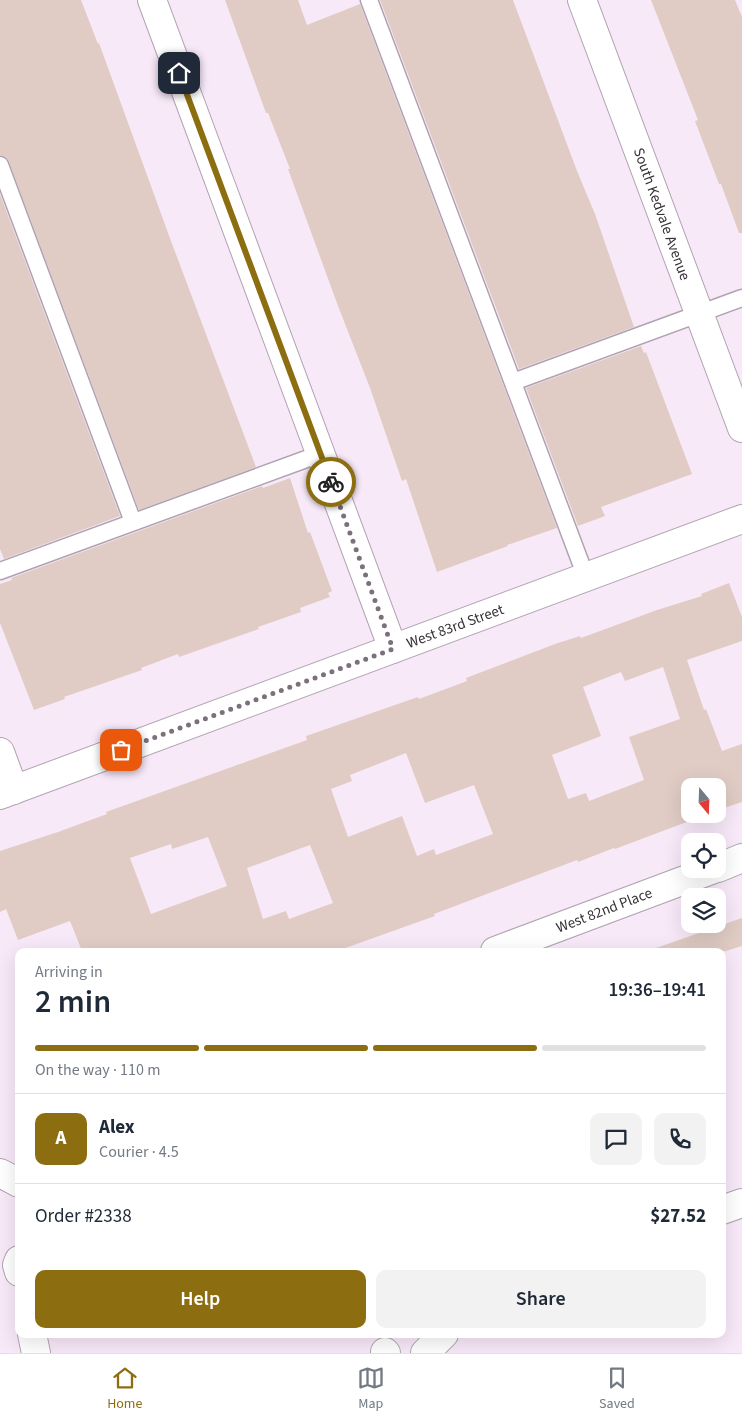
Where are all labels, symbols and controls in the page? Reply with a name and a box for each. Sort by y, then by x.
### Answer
pin [158,52,200,94]
icon: home [165,59,193,87]
street label: South Kedvale Avenue [628,145,695,283]
courier [306,457,356,507]
icon: bike [317,468,345,496]
street label: West 83rd Street [404,599,507,654]
pin [100,729,142,771]
icon: bag [107,736,135,764]
north arrow [681,778,726,822]
map controls [681,778,726,933]
button: locate [681,833,726,878]
street label: West 82nd Place [553,882,655,938]
button: layers [681,888,726,933]
text: Arriving in [35,961,103,983]
text: 19:36–19:41 [608,977,706,1004]
text: 2 min [35,979,111,1025]
text: On the way · 110 m [35,1059,160,1081]
button: chat [590,1113,642,1165]
button: phone [654,1113,706,1165]
text: Alex [99,1114,135,1141]
text: A [56,1125,66,1152]
text: Courier · 4.5 [99,1141,179,1163]
text: Order #2338 [35,1203,132,1230]
text: $27.52 [650,1203,706,1230]
button: Help [35,1270,366,1328]
button: Share [376,1270,706,1328]
tab: Home [107,1364,142,1414]
tab: Map [357,1364,385,1414]
tab: Saved [599,1364,635,1414]

